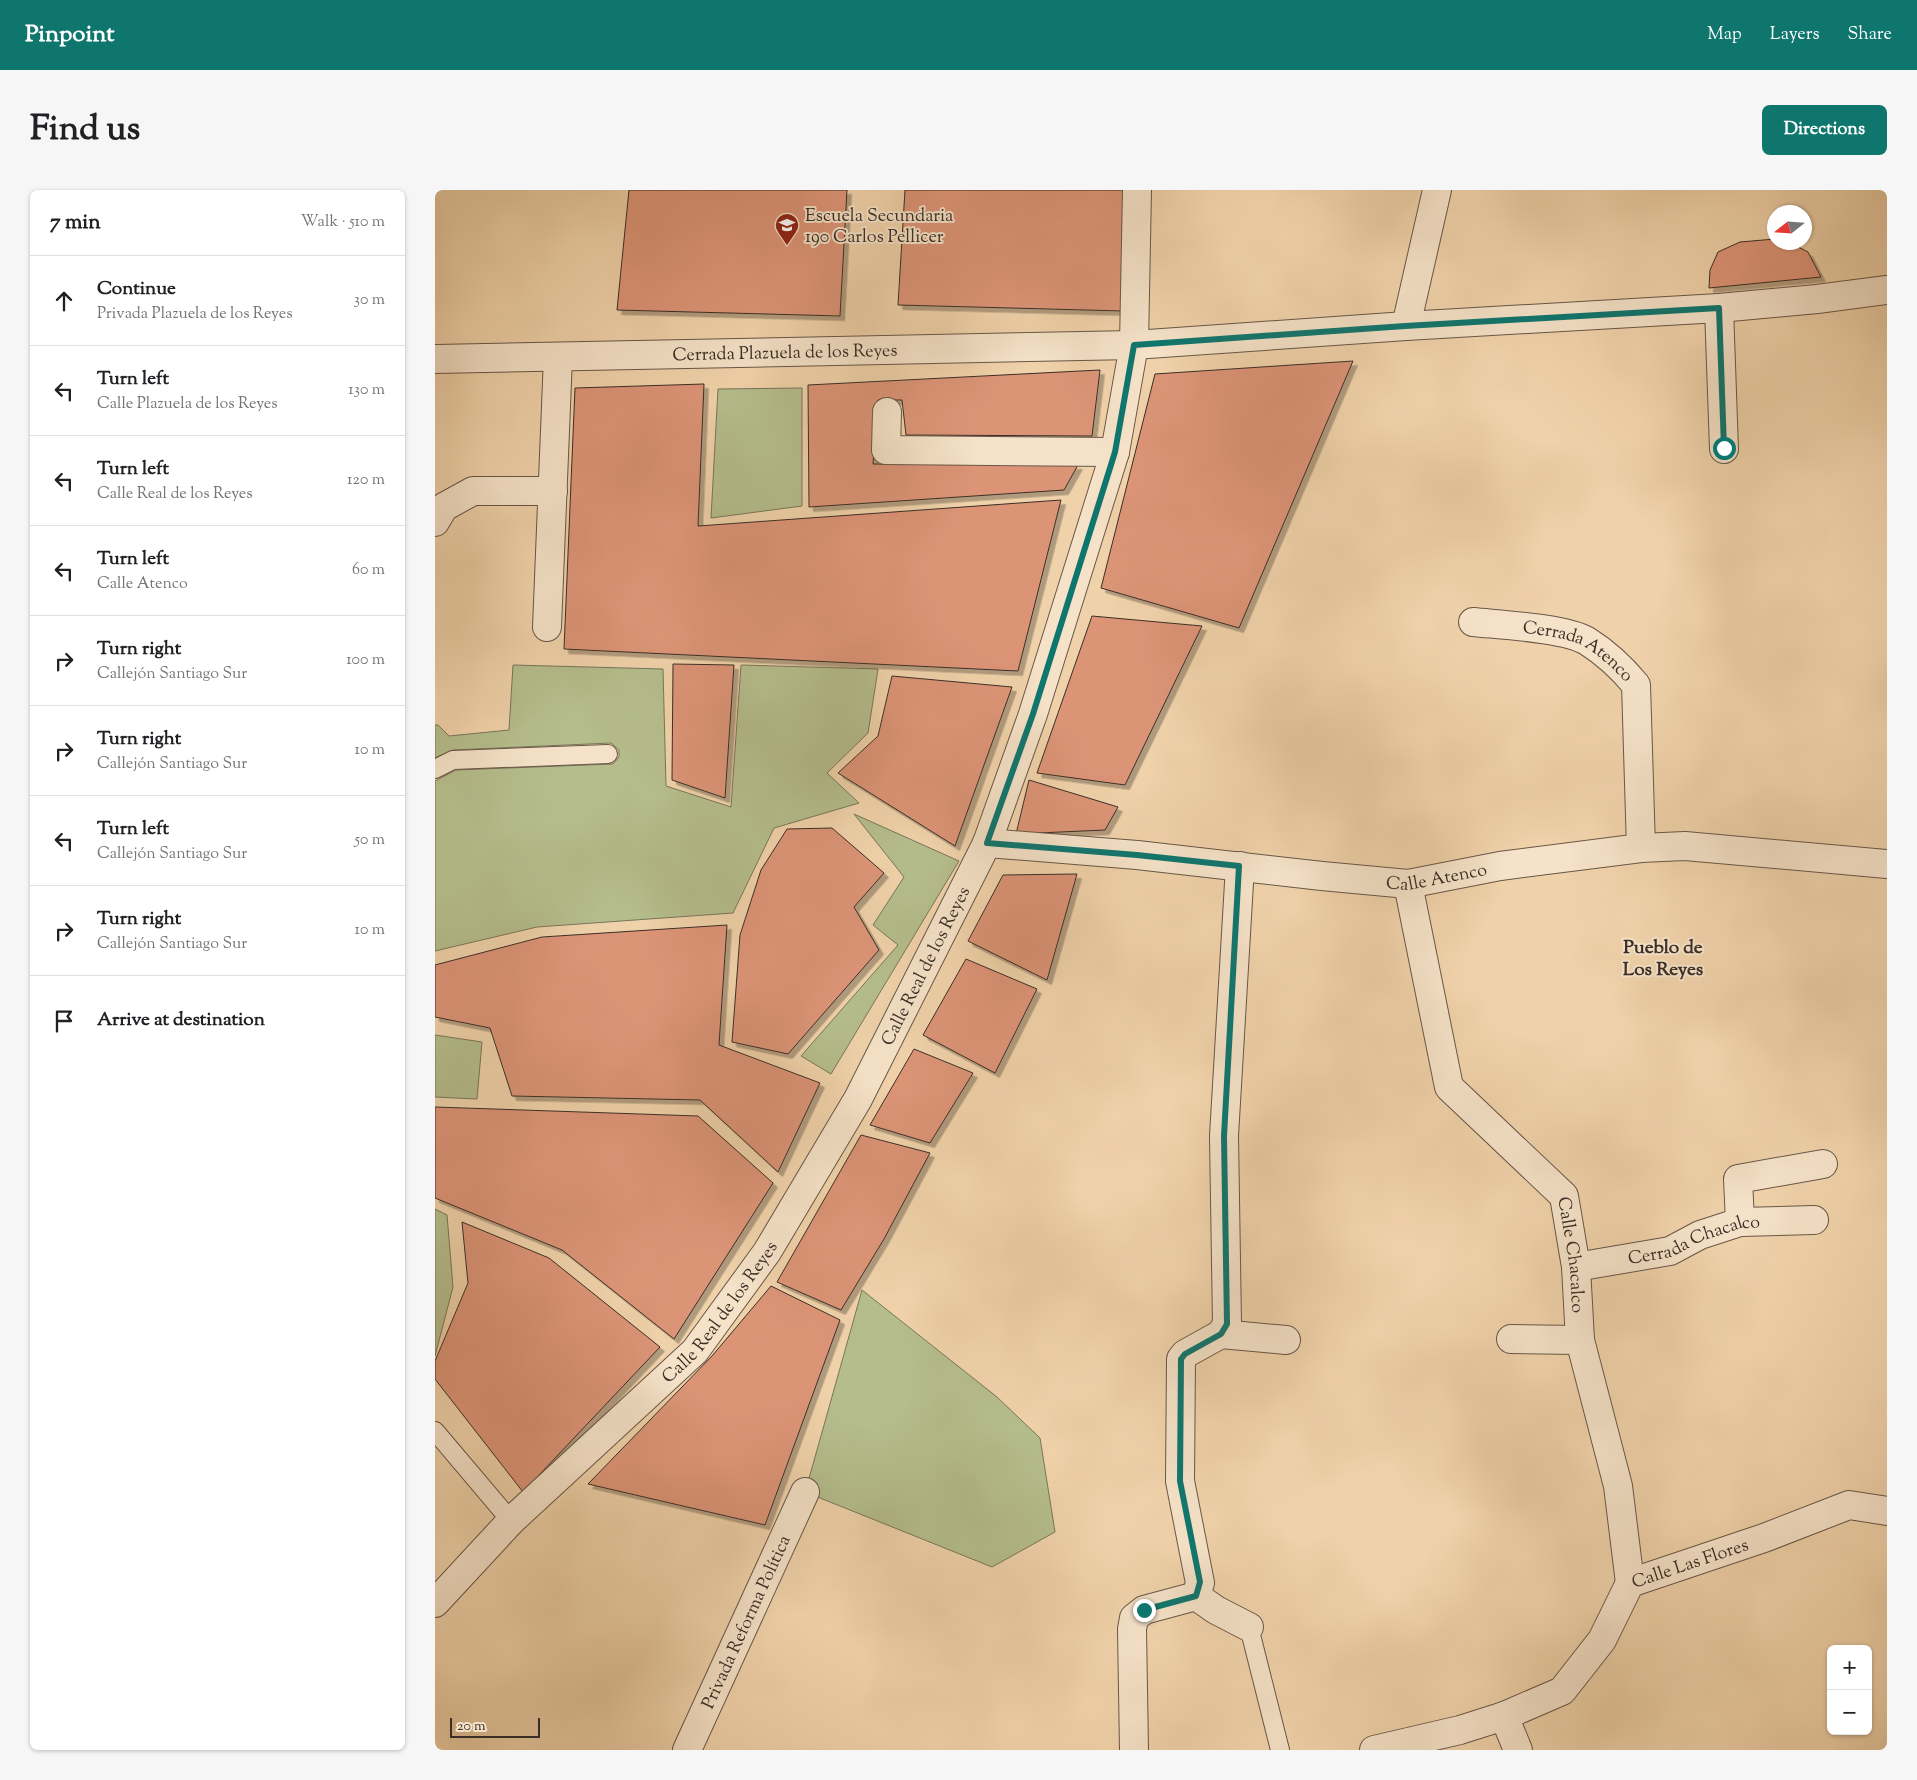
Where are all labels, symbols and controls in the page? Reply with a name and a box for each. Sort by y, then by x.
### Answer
text: Pinpoint [25,18,114,52]
text: Map [1707,22,1742,48]
text: Layers [1770,22,1820,48]
text: Share [1848,22,1892,48]
text: Find us [30,105,140,156]
button: Directions [1762,105,1887,155]
place label: Escuela Secundaria 190 Carlos Pellicer [805,204,953,251]
north arrow [1767,205,1812,250]
text: 7 min [50,208,101,238]
text: Walk · 510 m [301,211,385,234]
school or university icon: Escuela Secundaria 190 Carlos Pellicer [774,212,800,246]
text: Continue [97,276,176,303]
icon: ahead [50,287,78,315]
text: 30 m [354,289,385,312]
text: Privada Plazuela de los Reyes [97,303,293,326]
street label: Cerrada Plazuela de los Reyes [672,339,898,369]
text: Turn left [97,366,169,393]
icon: left [50,377,78,405]
text: 130 m [348,379,385,402]
text: Calle Plazuela de los Reyes [97,393,278,416]
route start [1713,437,1736,460]
text: Turn left [97,456,169,483]
icon: left [50,467,78,495]
text: 120 m [347,469,385,492]
text: Calle Real de los Reyes [97,483,253,506]
text: Turn left [97,546,169,573]
icon: left [50,557,78,585]
text: 60 m [352,559,385,582]
text: Calle Atenco [97,573,188,596]
street label: Cerrada Atenco [1521,616,1639,689]
text: Turn right [97,636,181,663]
icon: right [50,647,78,675]
text: 100 m [346,649,385,672]
text: Callejón Santiago Sur [97,663,247,686]
text: Turn right [97,726,181,753]
icon: right [50,737,78,765]
text: 10 m [355,739,385,762]
text: Callejón Santiago Sur [97,753,247,776]
text: Turn left [97,816,169,843]
icon: left [50,827,78,855]
text: 50 m [354,829,385,852]
text: Callejón Santiago Sur [97,843,247,866]
street label: Calle Atenco [1385,858,1490,899]
street label: Calle Real de los Reyes [876,883,978,1051]
text: Turn right [97,906,181,933]
icon: right [50,917,78,945]
text: 10 m [355,919,385,942]
text: Callejón Santiago Sur [97,933,247,956]
district label: Pueblo de Los Reyes [1623,935,1704,984]
icon: arrive [50,1007,78,1035]
text: Arrive at destination [97,1007,265,1034]
street label: Calle Chacalco [1549,1195,1590,1314]
street label: Cerrada Chacalco [1626,1210,1760,1273]
street label: Calle Real de los Reyes [657,1237,785,1390]
street label: Privada Reforma Política [696,1531,799,1714]
street label: Calle Las Flores [1629,1533,1752,1597]
route end [1133,1599,1156,1622]
map controls [1827,1645,1872,1735]
button: + [1827,1645,1872,1690]
button: − [1827,1690,1872,1735]
scale bar [450,1715,540,1738]
text: 20 m [457,1717,486,1737]

